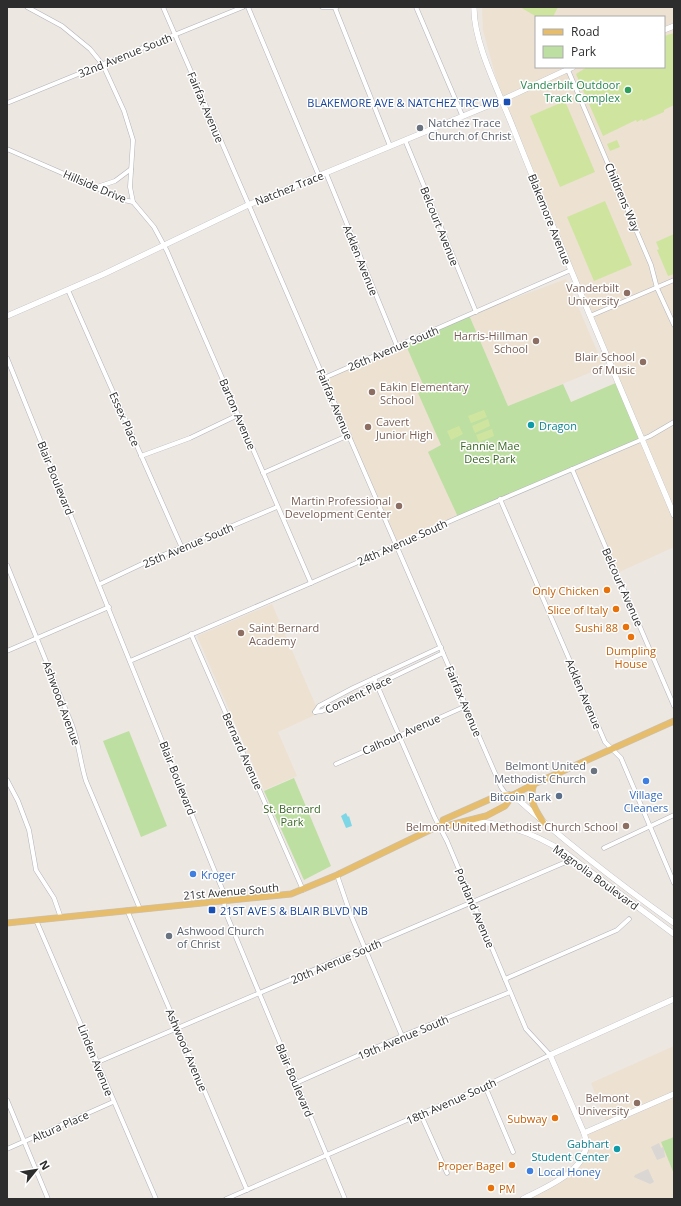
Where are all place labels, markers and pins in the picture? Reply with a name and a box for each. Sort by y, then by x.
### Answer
place label: Vanderbilt Outdoor Track Complex [520,77,620,105]
marker: Vanderbilt Outdoor Track Complex [623,85,633,95]
place label: BLAKEMORE AVE & NATCHEZ TRC WB [307,95,499,110]
marker: BLAKEMORE AVE & NATCHEZ TRC WB [502,97,512,107]
place label: Natchez Trace Church of Christ [428,115,511,143]
marker: Natchez Trace Church of Christ [415,123,425,133]
place label: Vanderbilt University [566,280,619,308]
marker: Vanderbilt University [622,288,632,298]
place label: Harris-Hillman School [454,328,528,356]
marker: Harris-Hillman School [531,336,541,346]
place label: Blair School of Music [575,349,635,377]
marker: Blair School of Music [638,357,648,367]
place label: Eakin Elementary School [380,379,469,407]
marker: Eakin Elementary School [367,387,377,397]
place label: Cavert Junior High [375,414,433,442]
place label: Dragon [539,418,577,433]
marker: Dragon [526,420,536,430]
marker: Cavert Junior High [363,422,373,432]
place label: Martin Professional Development Center [285,493,391,521]
marker: Martin Professional Development Center [394,501,404,511]
place label: Only Chicken [532,583,599,598]
marker: Only Chicken [602,585,612,595]
place label: Slice of Italy [548,602,608,617]
marker: Slice of Italy [611,604,621,614]
place label: Saint Bernard Academy [249,620,319,648]
place label: Sushi 88 [575,620,618,635]
marker: Sushi 88 [621,622,631,632]
marker: Saint Bernard Academy [236,628,246,638]
marker: Dumpling House [626,632,636,642]
place label: Dumpling House [606,643,656,671]
place label: Belmont United Methodist Church [494,758,586,786]
marker: Belmont United Methodist Church [589,766,599,776]
marker: Village Cleaners [641,776,651,786]
place label: Village Cleaners [624,787,668,815]
place label: Bitcoin Park [490,789,551,804]
marker: Bitcoin Park [554,791,564,801]
place label: Belmont United Methodist Church School [406,819,618,834]
marker: Belmont United Methodist Church School [621,821,631,831]
place label: Kroger [201,867,236,882]
marker: Kroger [188,869,198,879]
place label: 21ST AVE S & BLAIR BLVD NB [220,903,368,918]
marker: 21ST AVE S & BLAIR BLVD NB [207,905,217,915]
place label: Ashwood Church of Christ [177,923,264,951]
marker: Ashwood Church of Christ [164,931,174,941]
place label: Belmont University [578,1090,629,1118]
marker: Belmont University [632,1098,642,1108]
place label: Subway [507,1111,547,1126]
marker: Subway [550,1113,560,1123]
place label: Gabhart Student Center [531,1136,610,1164]
marker: Gabhart Student Center [612,1144,622,1154]
place label: Proper Bagel [438,1158,504,1173]
marker: Proper Bagel [507,1160,517,1170]
place label: Local Honey [538,1164,601,1179]
marker: Local Honey [525,1166,535,1176]
place label: PM [499,1181,516,1196]
marker: PM [486,1183,496,1193]

